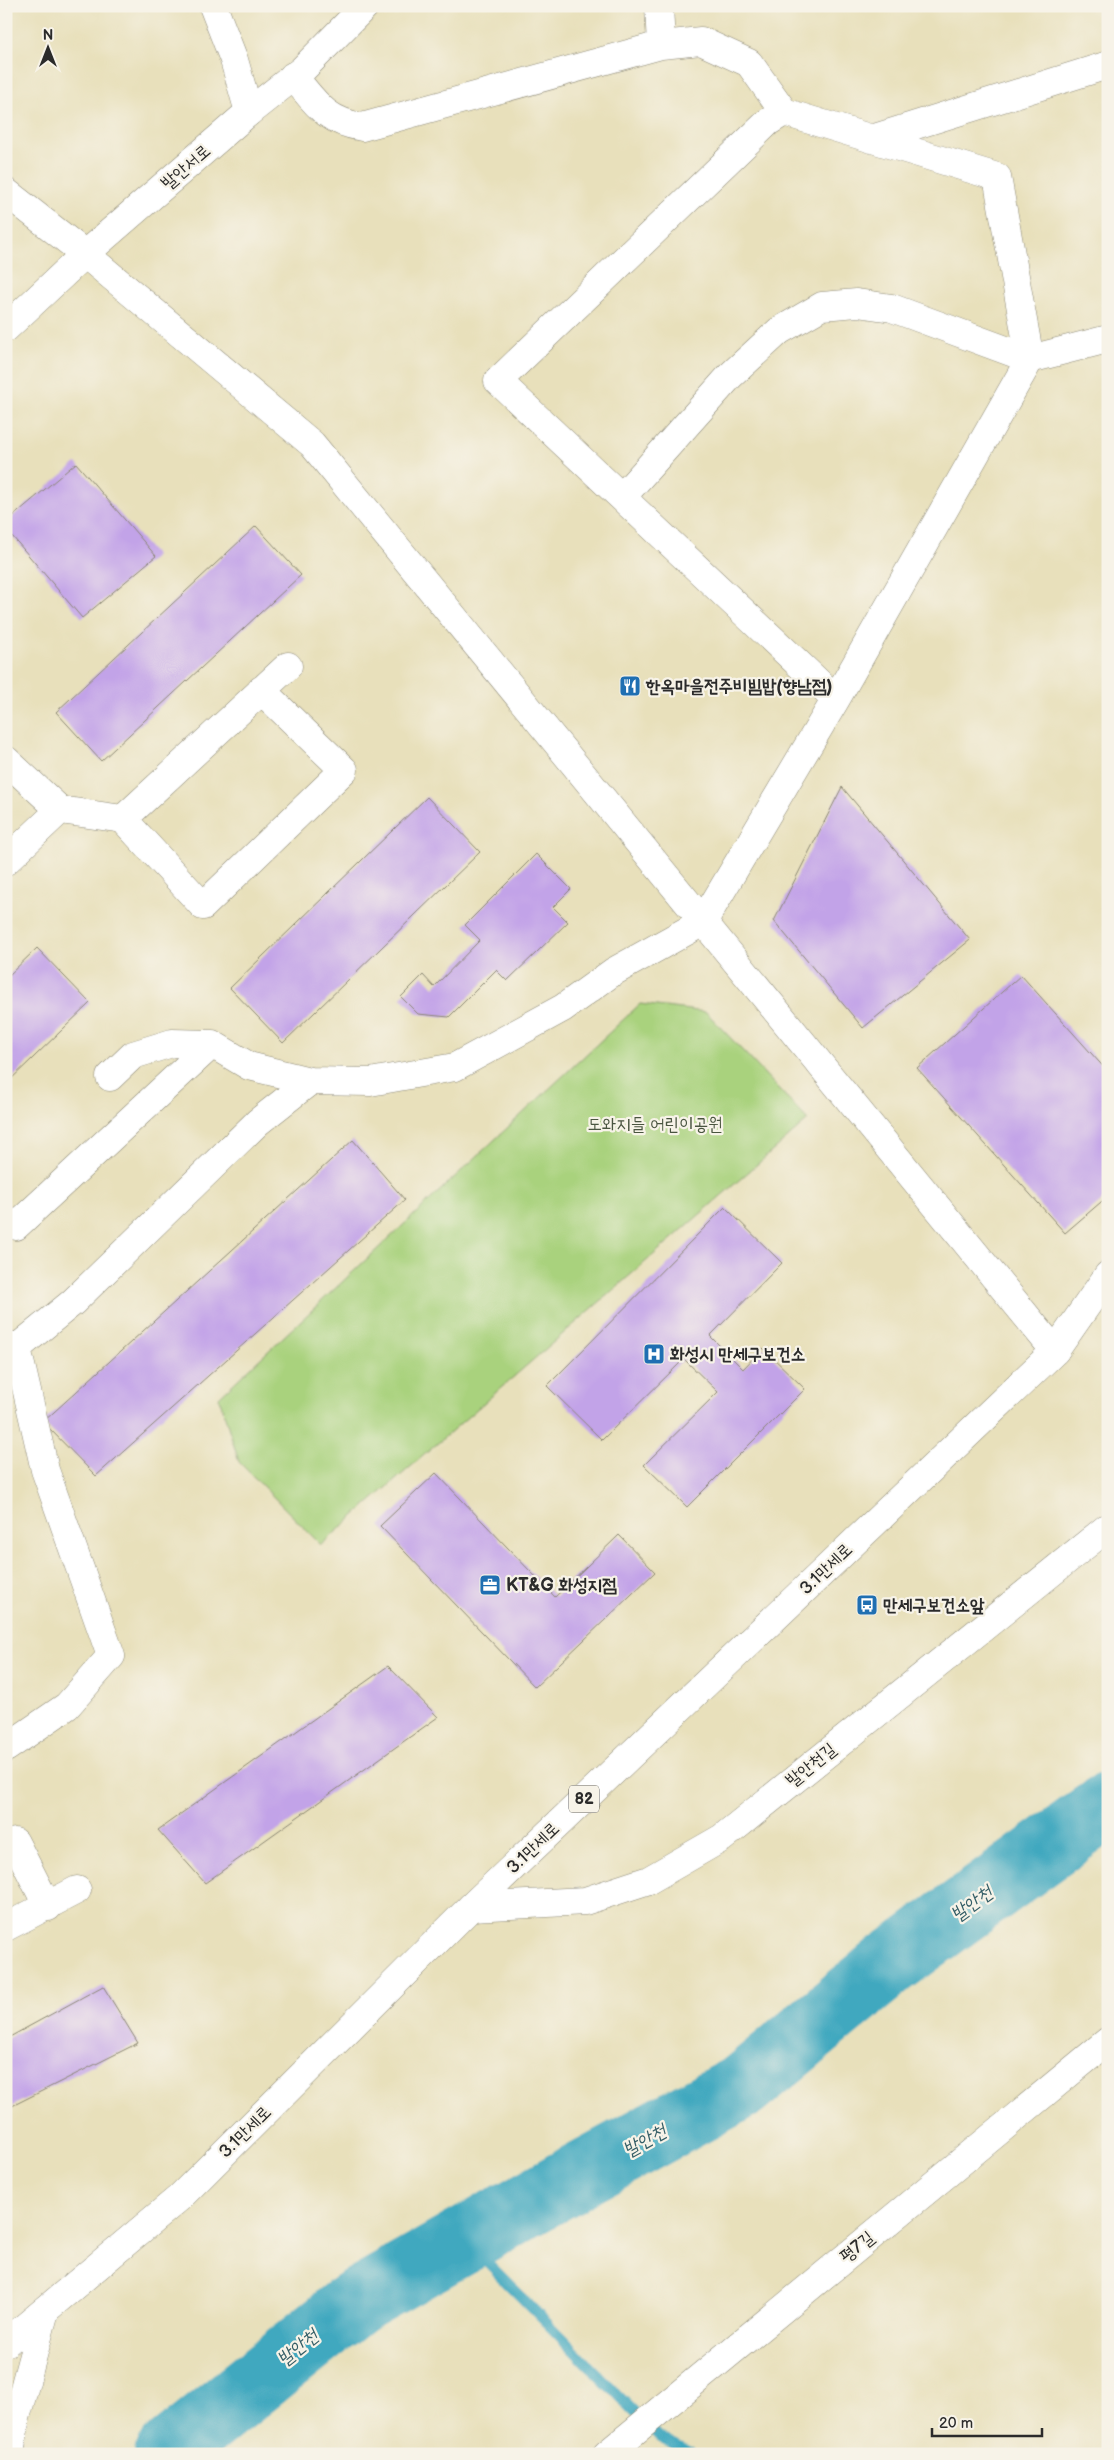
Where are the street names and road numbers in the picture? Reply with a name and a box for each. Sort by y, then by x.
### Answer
street label: 발안서로 [157,140,215,194]
street label: 3.1만세로 [795,1539,857,1599]
street label: 발안천길 [782,1738,841,1791]
road number: 82 [569,1786,599,1812]
street label: 3.1만세로 [502,1818,564,1878]
street label: 3.1만세로 [215,2102,275,2162]
street label: 평7길 [836,2227,879,2267]

